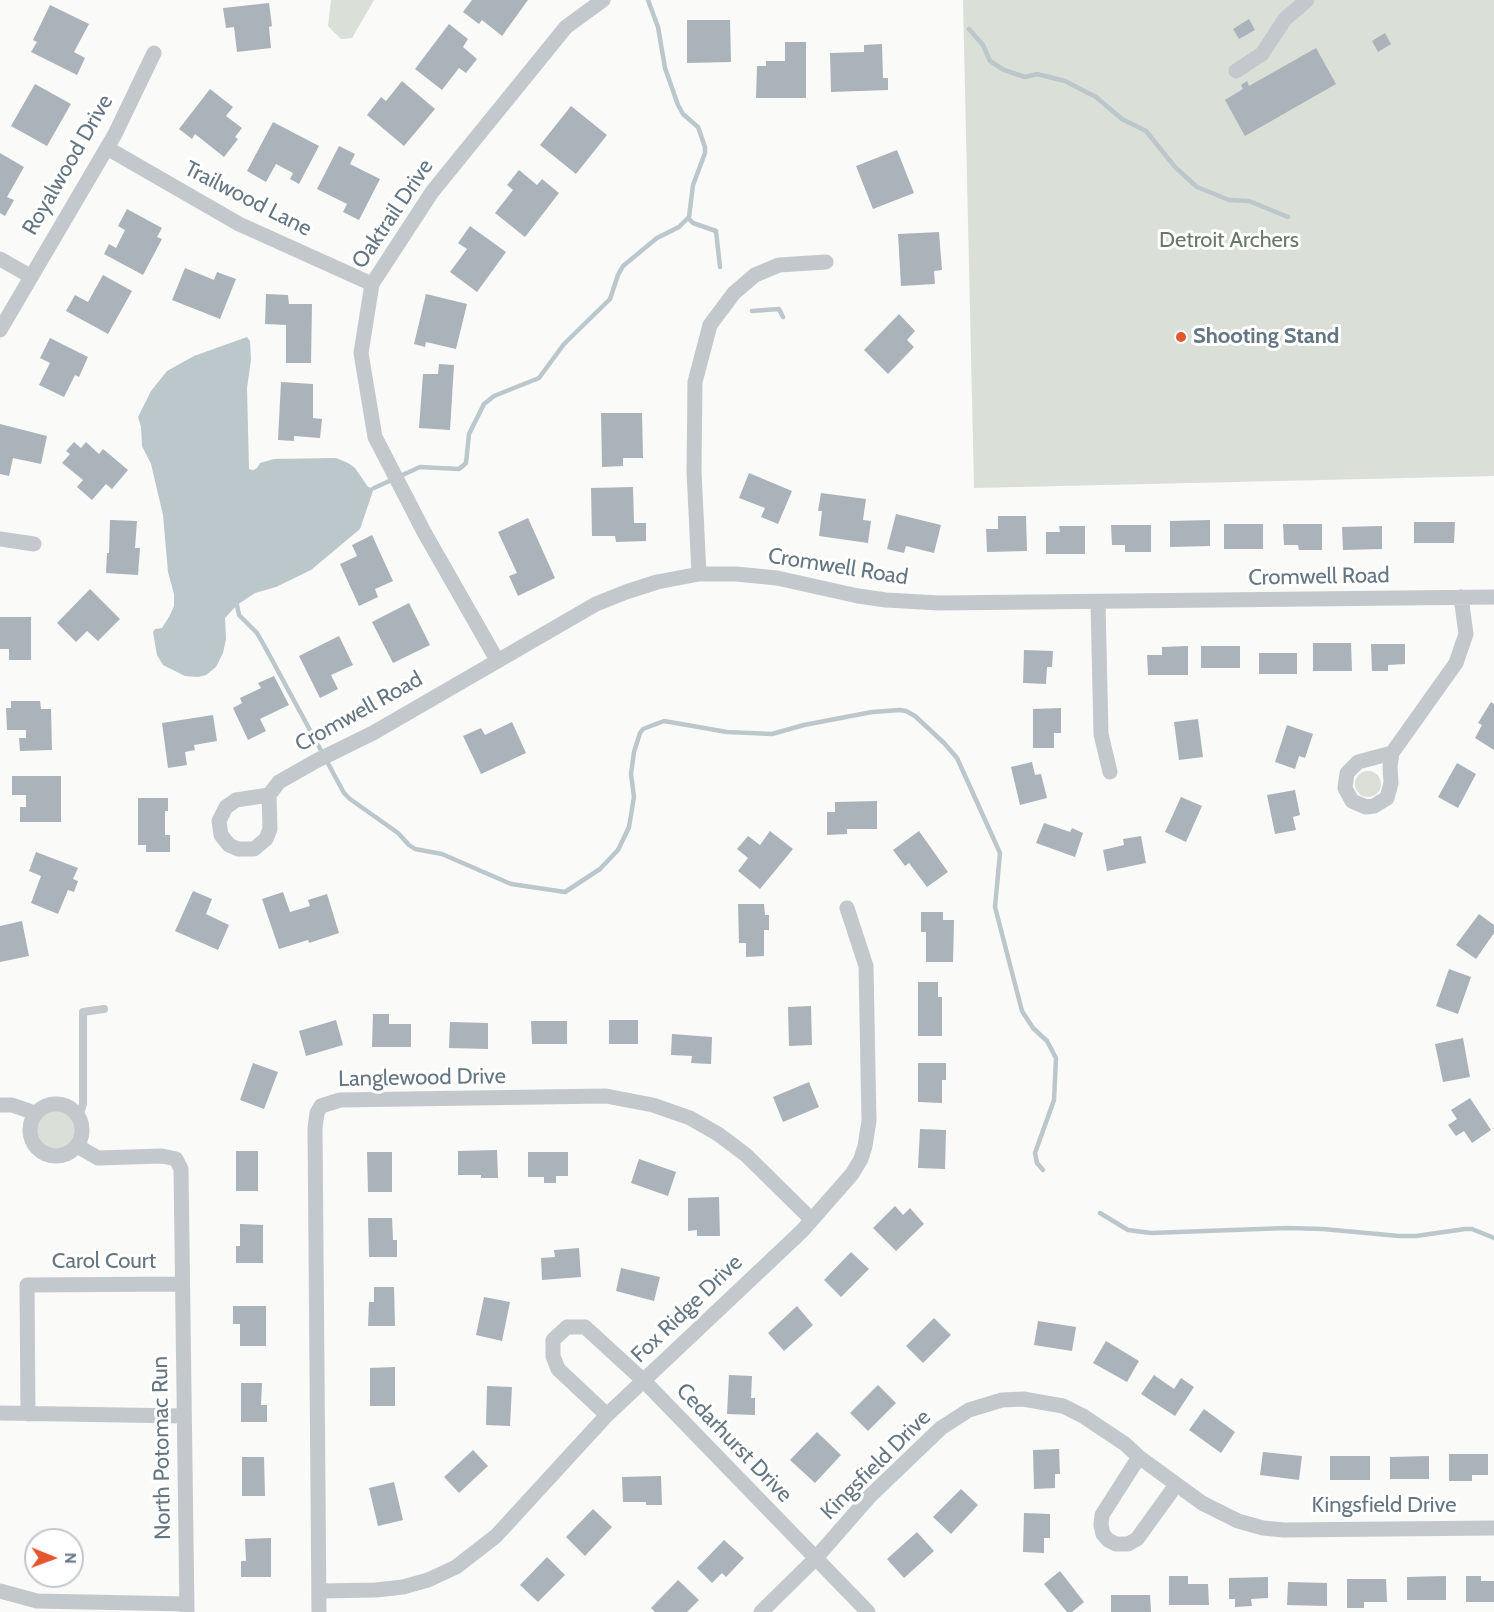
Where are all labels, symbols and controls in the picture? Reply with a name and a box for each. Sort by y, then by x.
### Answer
street label: Royalwood Drive [17,90,119,240]
street label: Oaktrail Drive [347,154,439,274]
street label: Trailwood Lane [180,156,316,242]
park label: Detroit Archers [1159,228,1299,254]
place label: Shooting Stand [1193,324,1339,350]
marker: Shooting Stand [1174,330,1188,344]
street label: Cromwell Road [766,543,910,591]
street label: Cromwell Road [1248,563,1390,591]
street label: Cromwell Road [291,666,427,758]
street label: Langlewood Drive [338,1063,506,1093]
street label: Carol Court [52,1249,156,1275]
street label: Fox Ridge Drive [626,1249,748,1369]
street label: North Potomac Run [147,1356,177,1540]
street label: Cedarhurst Drive [671,1378,797,1508]
street label: Kingsfield Drive [815,1404,937,1526]
street label: Kingsfield Drive [1312,1493,1456,1519]
north arrow [24,1528,84,1588]
text: N [61,1552,80,1564]

